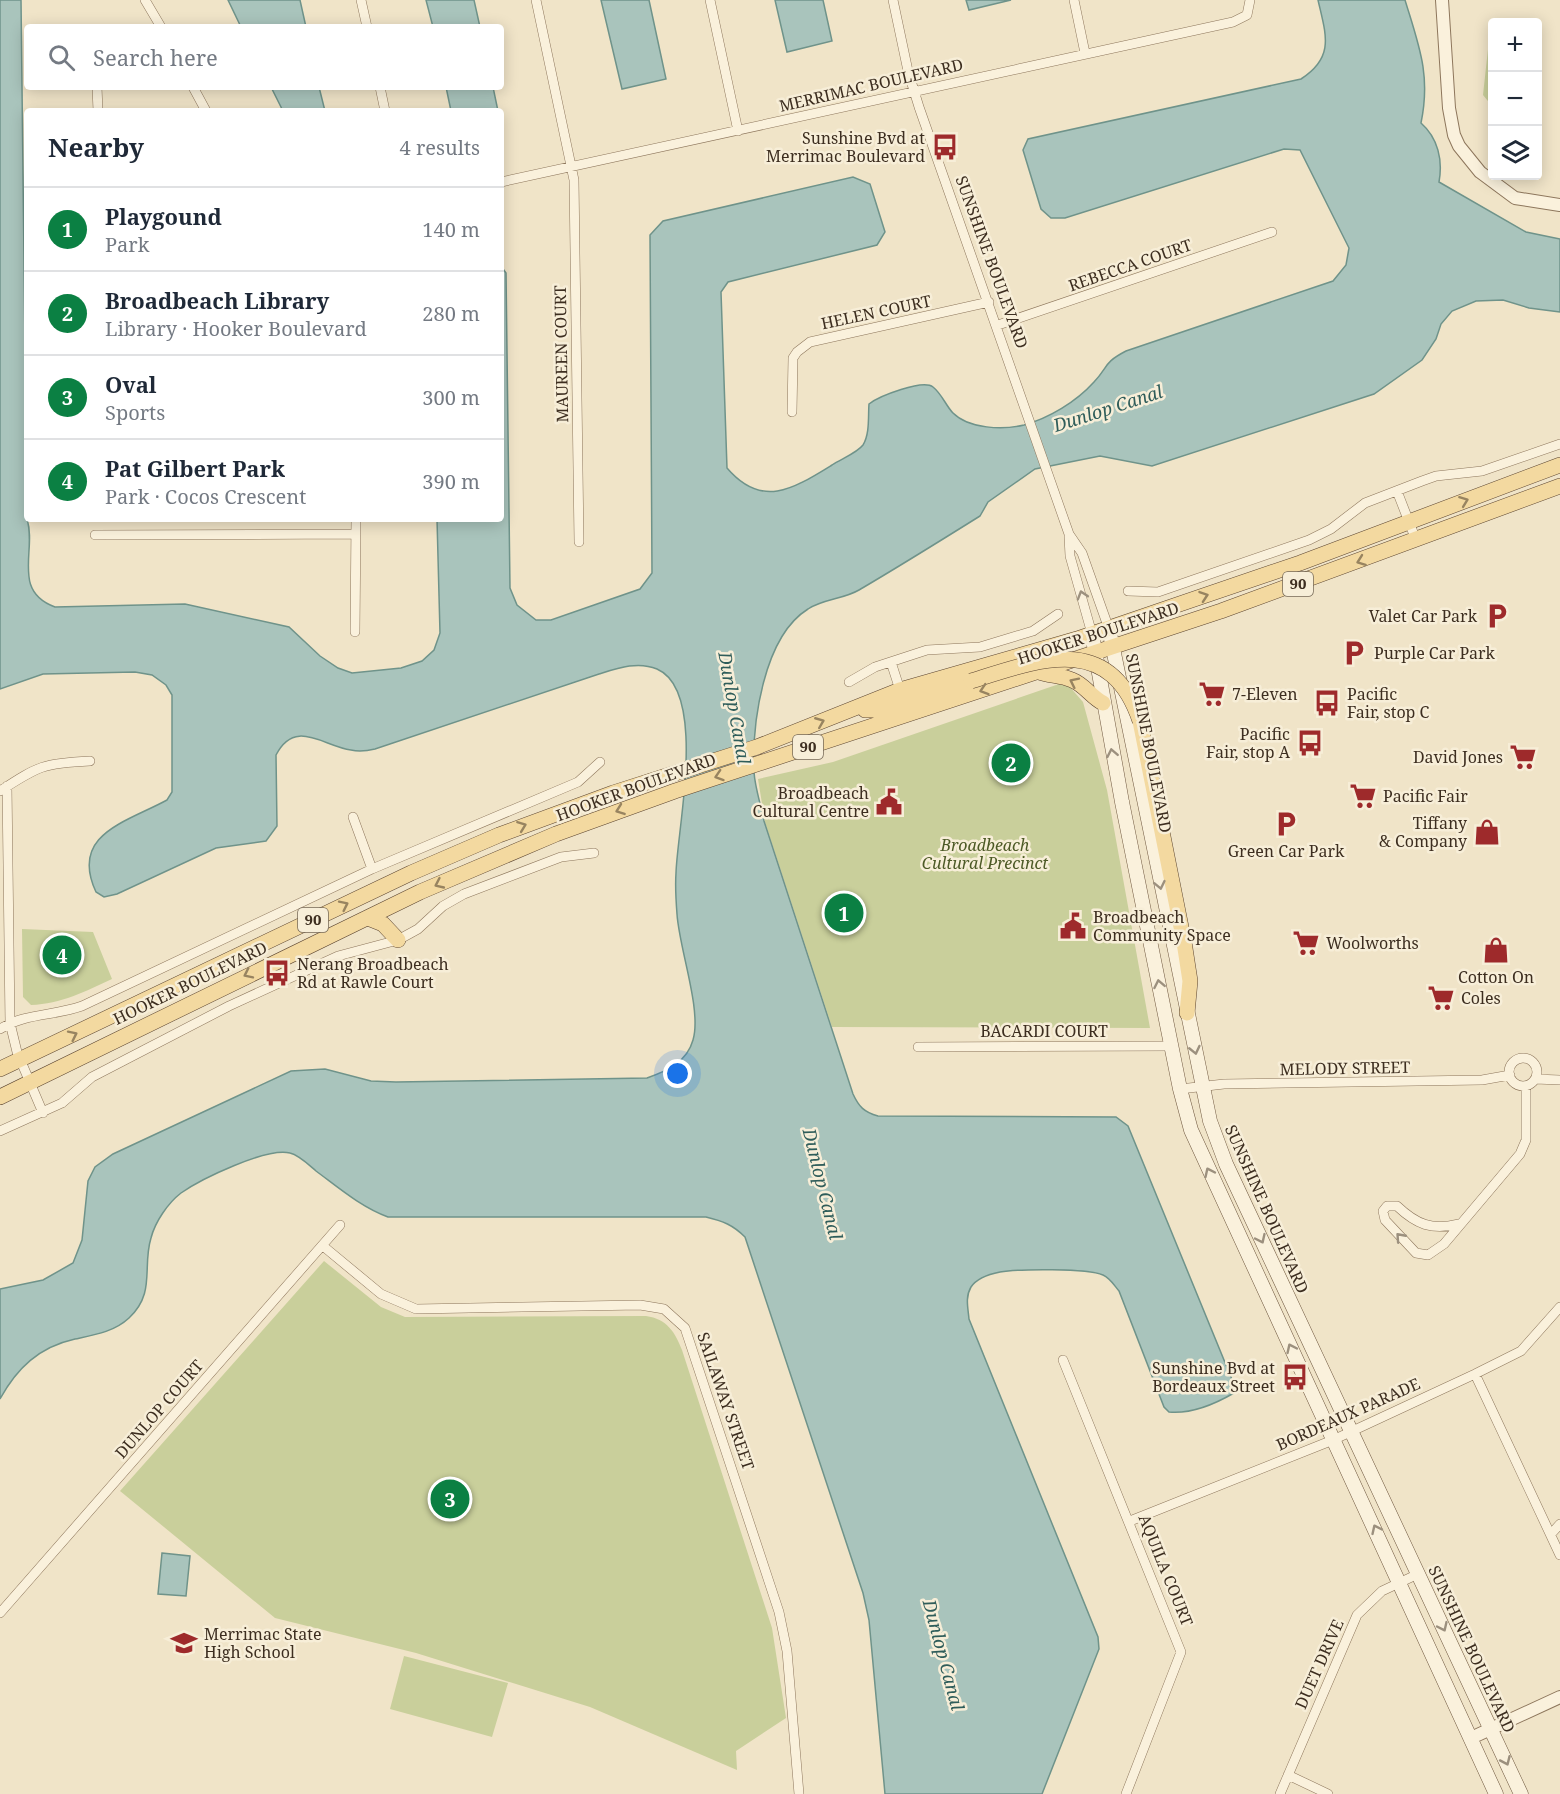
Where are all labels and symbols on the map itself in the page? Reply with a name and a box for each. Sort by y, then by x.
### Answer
street label: MERRIMAC BOULEVARD [777,53,965,117]
place label: Sunshine Bvd at Merrimac Boulevard [766,127,925,167]
bus stop icon: Sunshine Bvd at Merrimac Boulevard [930,132,960,162]
street label: SUNSHINE BOULEVARD [950,173,1034,351]
street label: REBECCA COURT [1065,234,1195,296]
street label: MAUREEN COURT [549,285,573,423]
street label: HELEN COURT [819,290,933,334]
water label: Dunlop Canal [1049,379,1166,437]
one-way arrow [1458,496,1468,509]
one-way arrow [1357,553,1367,566]
road number: 90 [1283,572,1313,596]
one-way arrow [1077,590,1089,601]
one-way arrow [1198,591,1209,604]
street label: HOOKER BOULEVARD [1014,596,1182,670]
parking icon: Valet Car Park [1482,601,1512,631]
place label: Valet Car Park [1369,605,1478,627]
parking icon: Purple Car Park [1339,638,1369,668]
place label: Purple Car Park [1374,642,1496,664]
water label: Dunlop Canal [713,649,757,766]
street label: SUNSHINE BOULEVARD [1121,651,1177,835]
one-way arrow [1069,677,1080,689]
supermarket icon: 7-Eleven [1197,679,1227,709]
one-way arrow [979,683,989,695]
place label: 7-Eleven [1232,683,1298,705]
place label: Pacific Fair, stop C [1347,683,1430,723]
bus stop icon: Pacific Fair, stop C [1312,688,1342,718]
one-way arrow [814,717,825,729]
place label: Pacific Fair, stop A [1206,723,1291,763]
bus stop icon: Pacific Fair, stop A [1295,728,1325,758]
road number: 90 [793,735,823,759]
pin: 2 [992,740,1030,786]
supermarket icon: David Jones [1508,742,1538,772]
place label: David Jones [1413,746,1503,768]
street label: HOOKER BOULEVARD [553,748,719,826]
one-way arrow [1106,748,1119,758]
one-way arrow [714,769,725,781]
supermarket icon: Pacific Fair [1348,781,1378,811]
place label: Broadbeach Cultural Centre [752,782,869,822]
place label: Pacific Fair [1383,785,1468,807]
public building icon: Broadbeach Cultural Centre [874,787,904,817]
one-way arrow [615,803,626,816]
parking icon: Green Car Park [1271,809,1301,839]
place label: Tiffany & Company [1379,812,1468,852]
shop icon: Tiffany & Company [1472,817,1502,847]
one-way arrow [515,821,526,833]
park label: Broadbeach Cultural Precinct [922,834,1048,874]
place label: Green Car Park [1228,840,1345,862]
one-way arrow [435,876,446,888]
one-way arrow [1153,880,1166,890]
pin: 1 [824,890,864,936]
one-way arrow [337,901,348,913]
place label: Broadbeach Community Space [1093,906,1231,946]
road number: 90 [298,908,328,932]
public building icon: Broadbeach Community Space [1058,911,1088,941]
supermarket icon: Woolworths [1291,928,1321,958]
pin: 4 [42,932,82,978]
place label: Woolworths [1326,932,1419,954]
shop icon: Cotton On [1481,935,1511,965]
street label: HOOKER BOULEVARD [109,936,271,1030]
place label: Nerang Broadbeach Rd at Rawle Court [297,953,449,993]
bus stop icon: Nerang Broadbeach Rd at Rawle Court [262,958,292,988]
place label: Cotton On [1458,966,1534,988]
one-way arrow [244,967,255,979]
one-way arrow [1153,979,1166,989]
supermarket icon: Coles [1426,983,1456,1013]
place label: Coles [1461,987,1501,1009]
street label: BACARDI COURT [980,1020,1108,1042]
one-way arrow [66,1030,77,1042]
one-way arrow [1187,1045,1200,1055]
street label: MELODY STREET [1280,1056,1411,1080]
your location [663,1059,692,1088]
street label: SUNSHINE BOULEVARD [1220,1121,1314,1297]
water label: Dunlop Canal [797,1125,849,1242]
one-way arrow [1204,1167,1216,1178]
one-way arrow [1253,1232,1265,1243]
one-way arrow [1396,1233,1407,1243]
street label: SAILAWAY STREET [692,1329,760,1473]
one-way arrow [1287,1344,1299,1355]
street label: DUNLOP COURT [110,1355,208,1463]
place label: Sunshine Bvd at Bordeaux Street [1152,1357,1275,1397]
bus stop icon: Sunshine Bvd at Bordeaux Street [1280,1362,1310,1392]
street label: BORDEAUX PARADE [1273,1372,1423,1456]
pin: 3 [430,1476,470,1522]
street label: AQUILA COURT [1134,1511,1199,1629]
one-way arrow [1371,1525,1383,1536]
street label: SUNSHINE BOULEVARD [1423,1562,1521,1736]
water label: Dunlop Canal [917,1596,970,1713]
street label: DUET DRIVE [1289,1616,1349,1712]
one-way arrow [1436,1620,1448,1631]
place label: Merrimac State High School [204,1623,321,1663]
school or university icon: Merrimac State High School [169,1628,199,1658]
one-way arrow [1499,1755,1511,1766]

